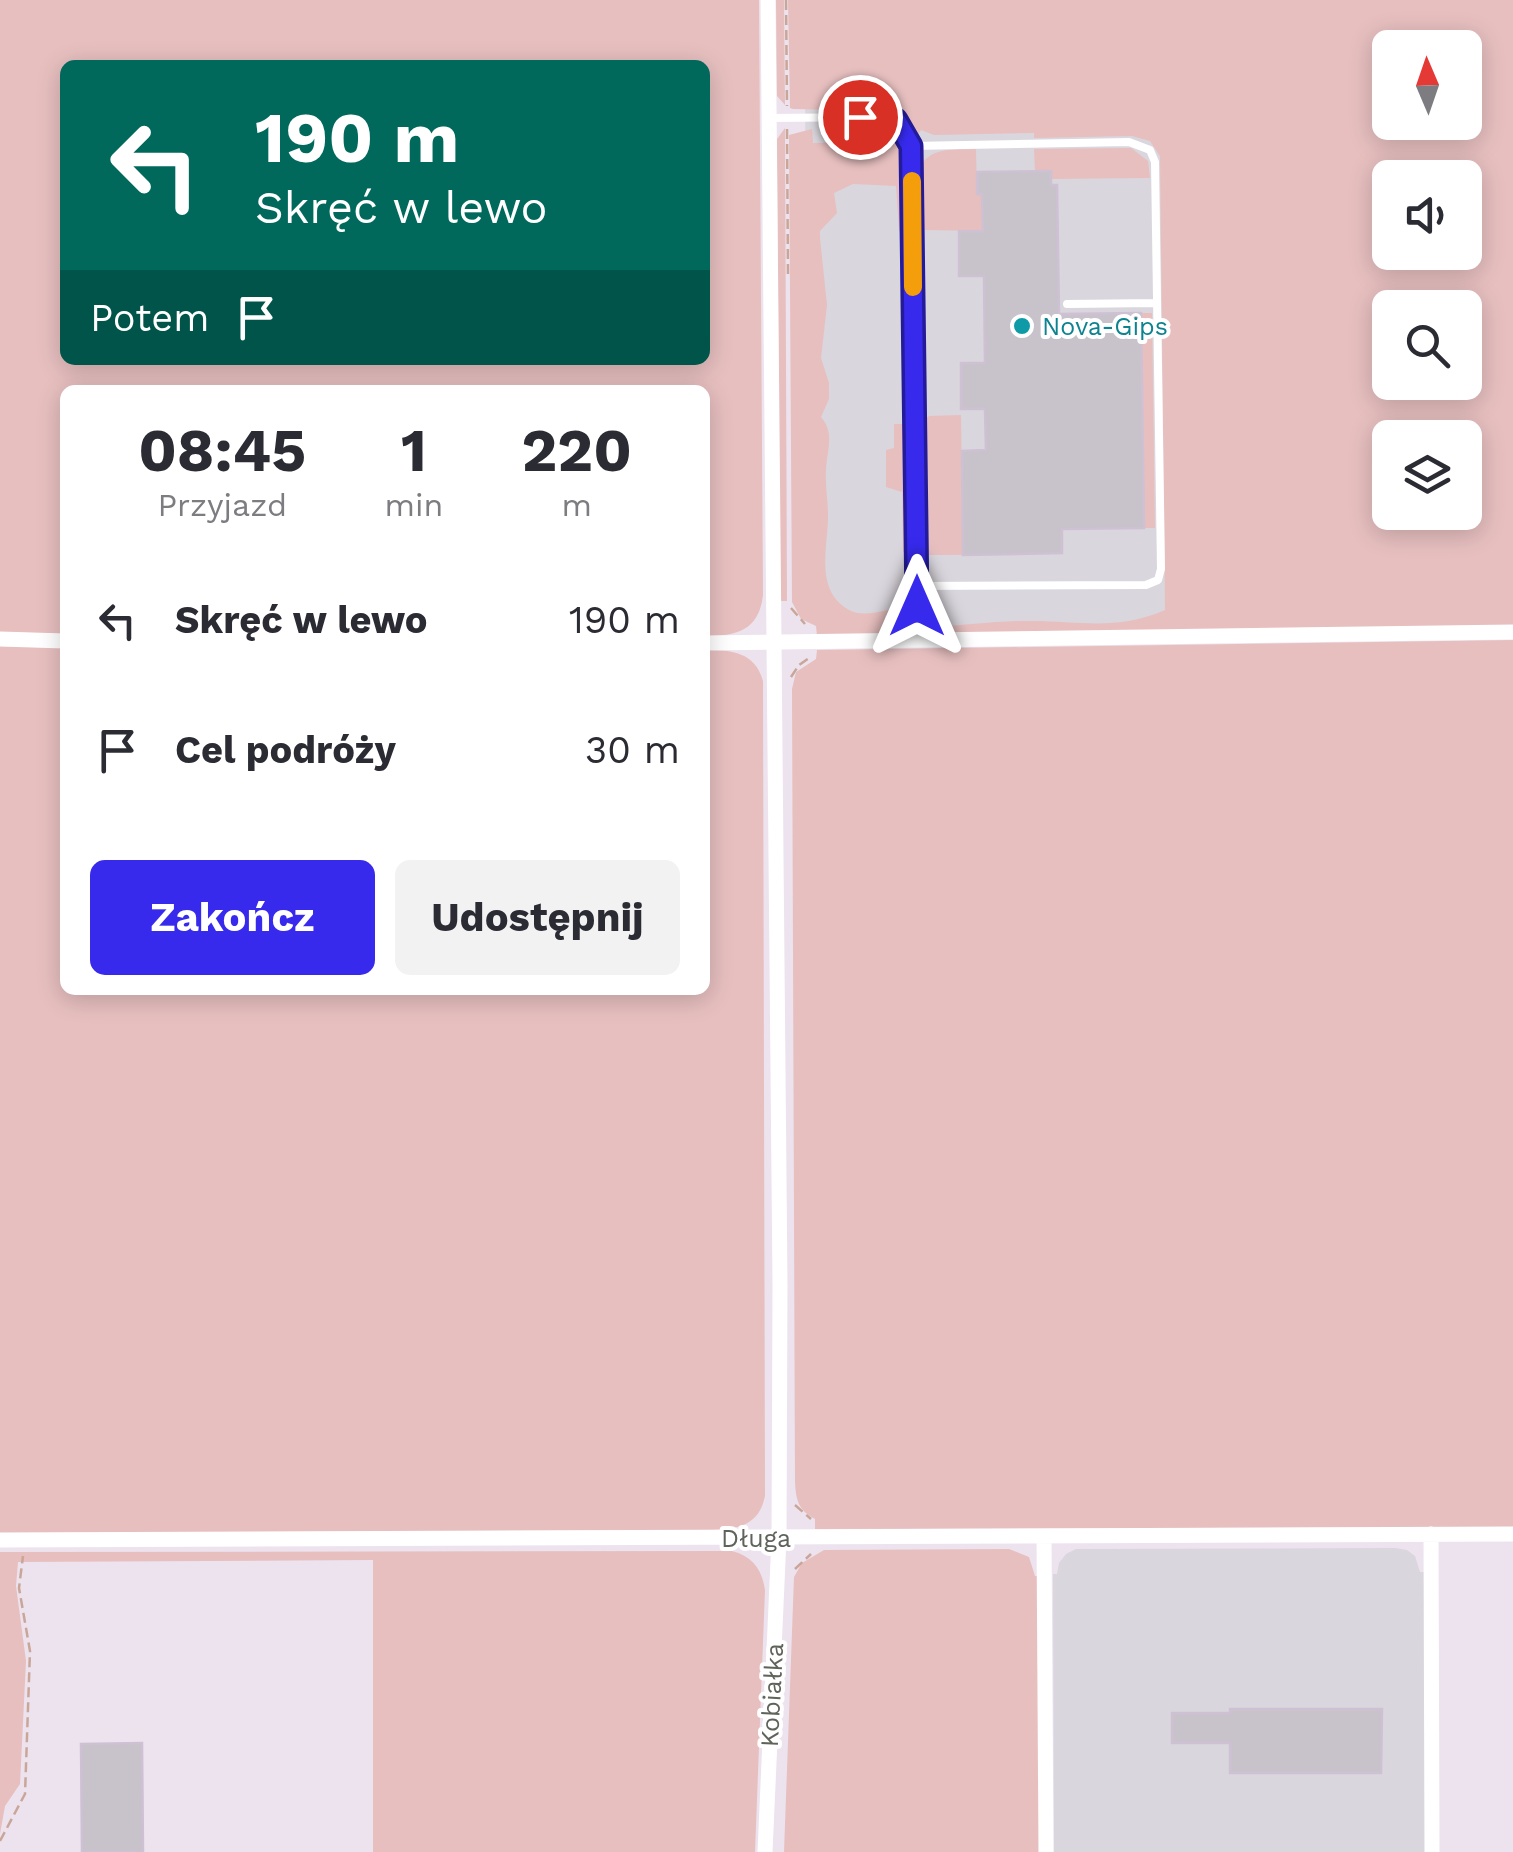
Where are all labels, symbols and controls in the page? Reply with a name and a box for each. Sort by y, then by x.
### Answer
north arrow [1372,30,1482,140]
map controls [1372,30,1482,530]
pin [818,75,903,160]
icon: arrive [833,90,888,145]
text: 190 m [255,97,459,179]
icon: left [90,100,220,230]
button: sound [1372,160,1482,270]
text: Skręć w lewo [255,181,548,234]
icon: arrive [229,290,284,345]
button: search [1372,290,1482,400]
text: Potem [90,296,209,340]
place label: Nova-Gips [1042,312,1168,341]
marker: Nova-Gips [1011,315,1033,337]
text: 08:45 [138,415,306,486]
text: 1 [401,415,427,486]
text: 220 [522,415,632,486]
button: layers [1372,420,1482,530]
text: Przyjazd [157,486,287,524]
text: min [385,486,443,524]
text: m [561,486,592,524]
position arrow [865,554,969,658]
icon: left [90,593,145,648]
text: Skręć w lewo [175,598,428,642]
text: 190 m [569,598,680,642]
icon: arrive [90,723,145,778]
text: Cel podróży [175,728,396,772]
text: 30 m [585,728,680,772]
button: Zakończ [90,860,375,975]
button: Udostępnij [395,860,680,975]
street label: Długa [721,1524,791,1553]
street label: Kobiałka [755,1642,789,1748]

